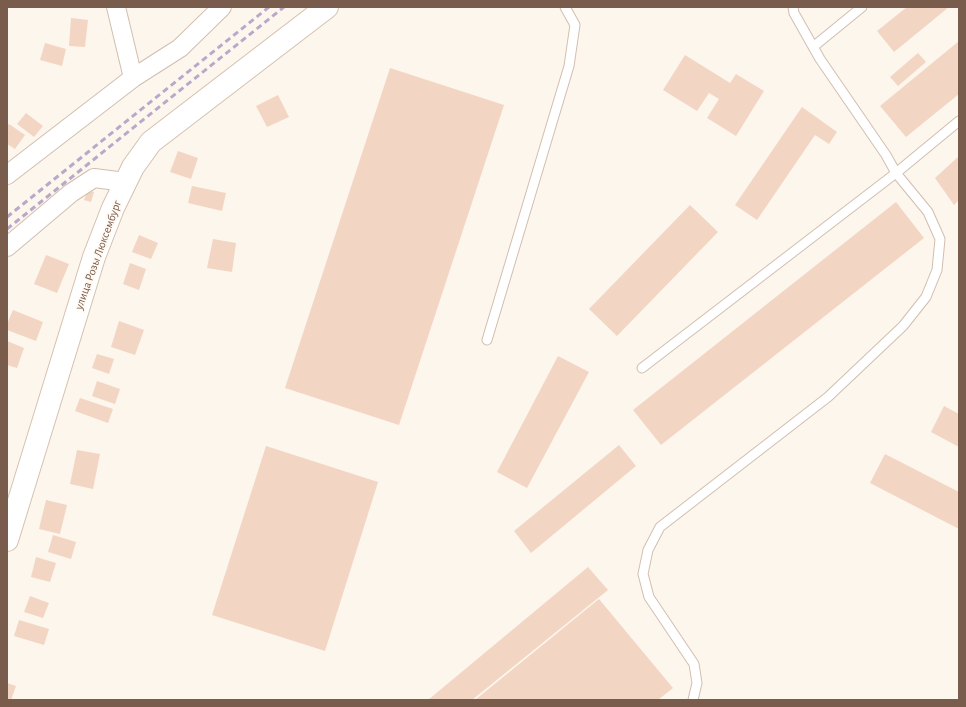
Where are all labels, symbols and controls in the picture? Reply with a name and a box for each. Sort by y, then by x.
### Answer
street label: улица Розы Люксембург [72,198,124,312]

